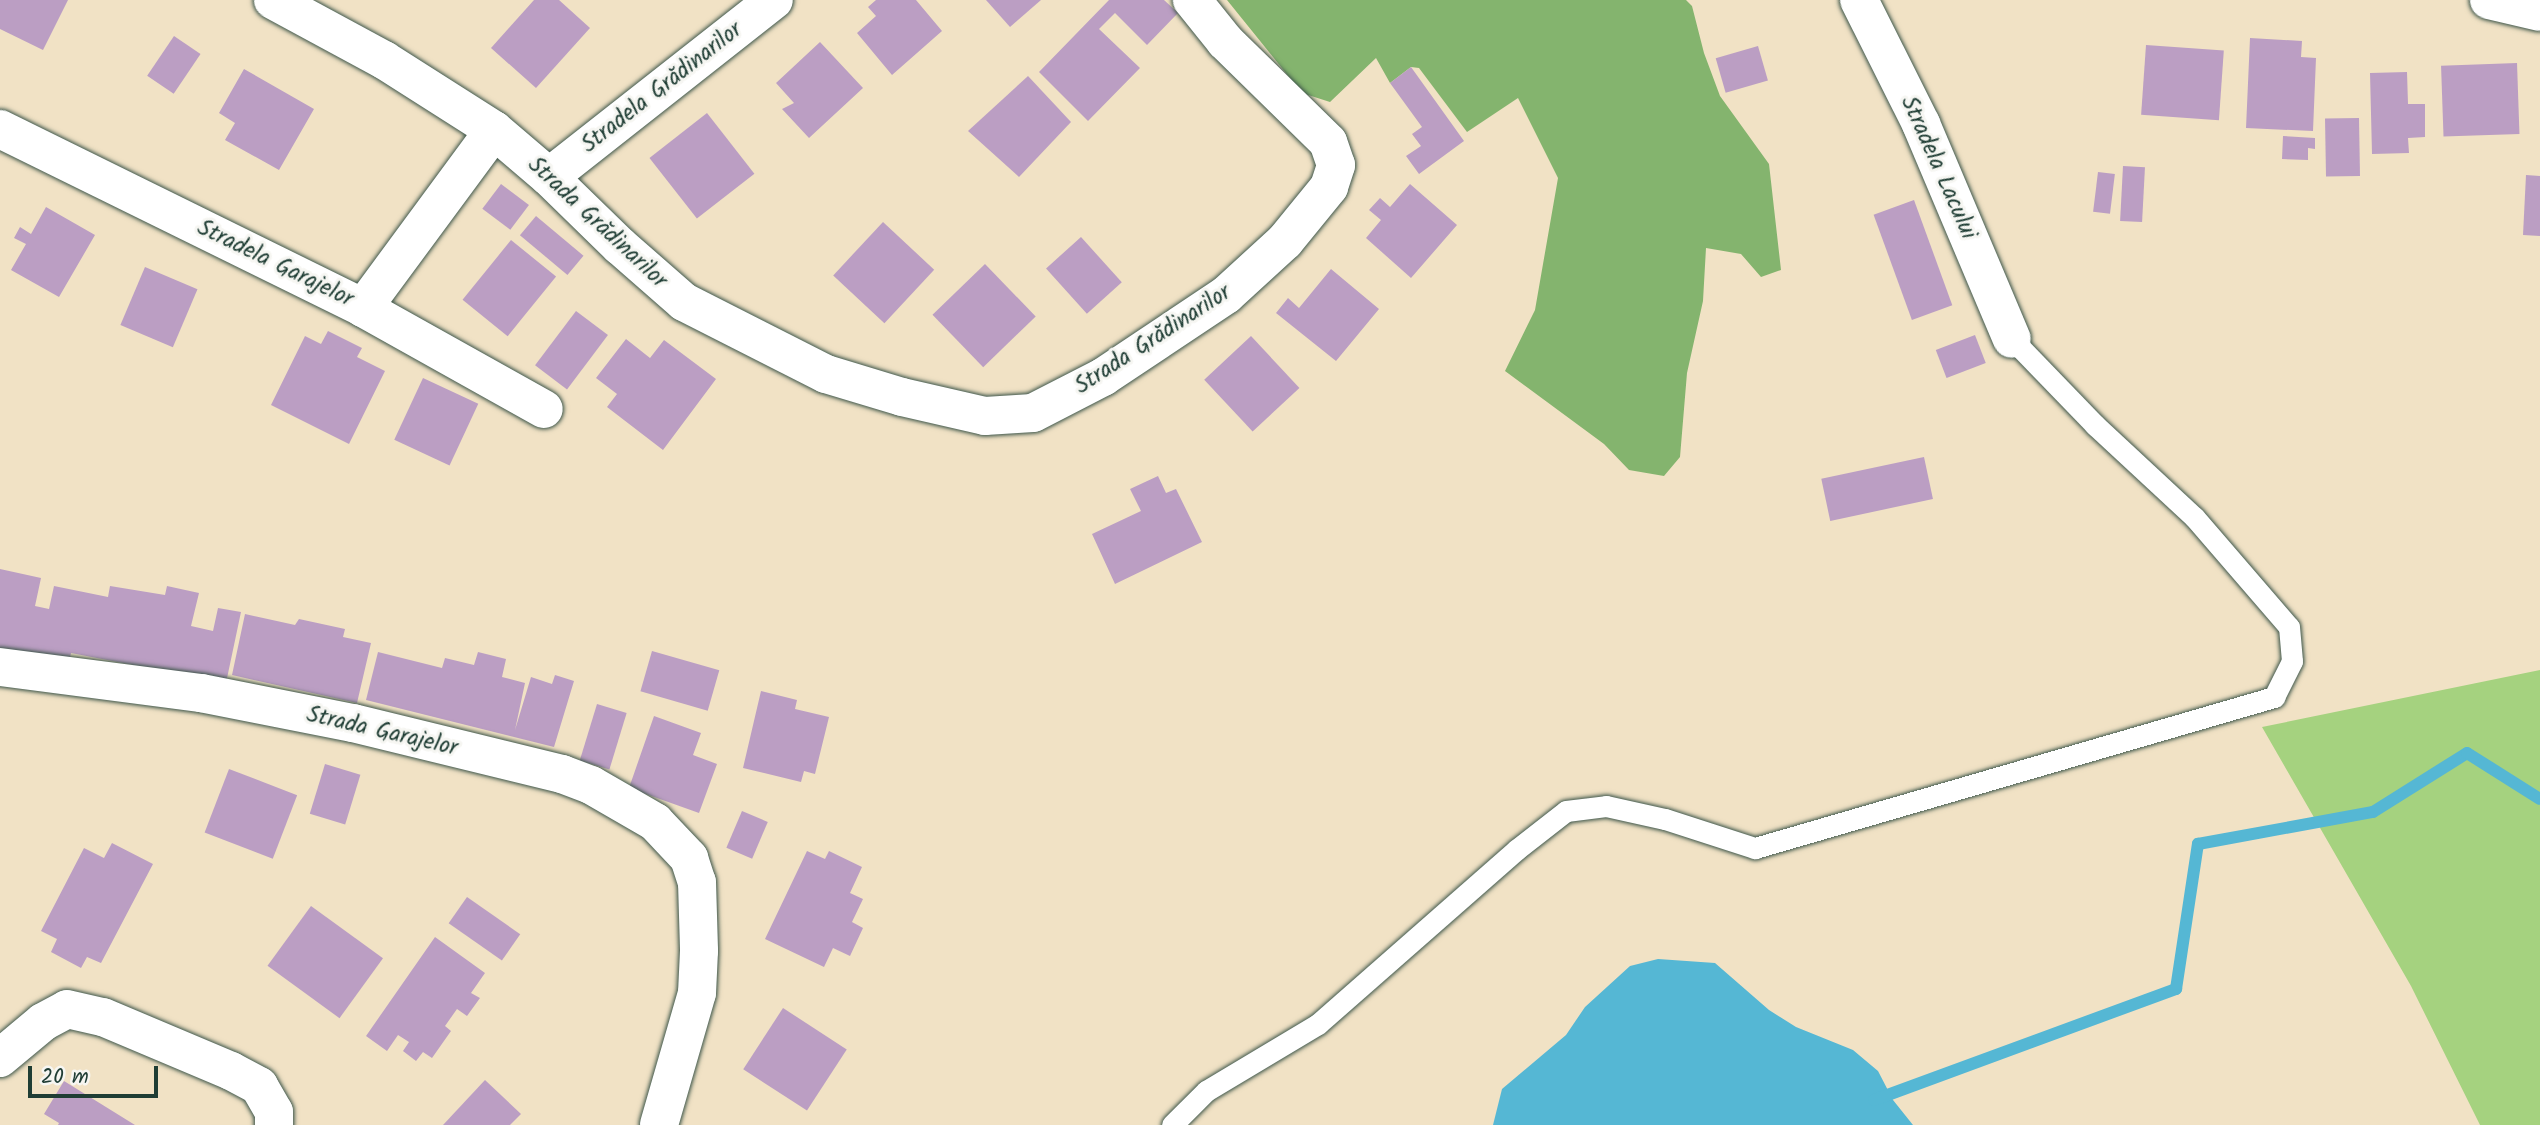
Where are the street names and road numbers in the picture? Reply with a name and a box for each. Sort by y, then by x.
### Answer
street label: Stradela Grădinarilor [576,17,748,159]
street label: Stradela Lacului [1894,92,1982,244]
street label: Strada Grădinarilor [522,151,672,295]
street label: Stradela Garajelor [193,214,357,314]
street label: Strada Grădinarilor [1070,279,1236,401]
street label: Strada Garajelor [304,701,460,763]

